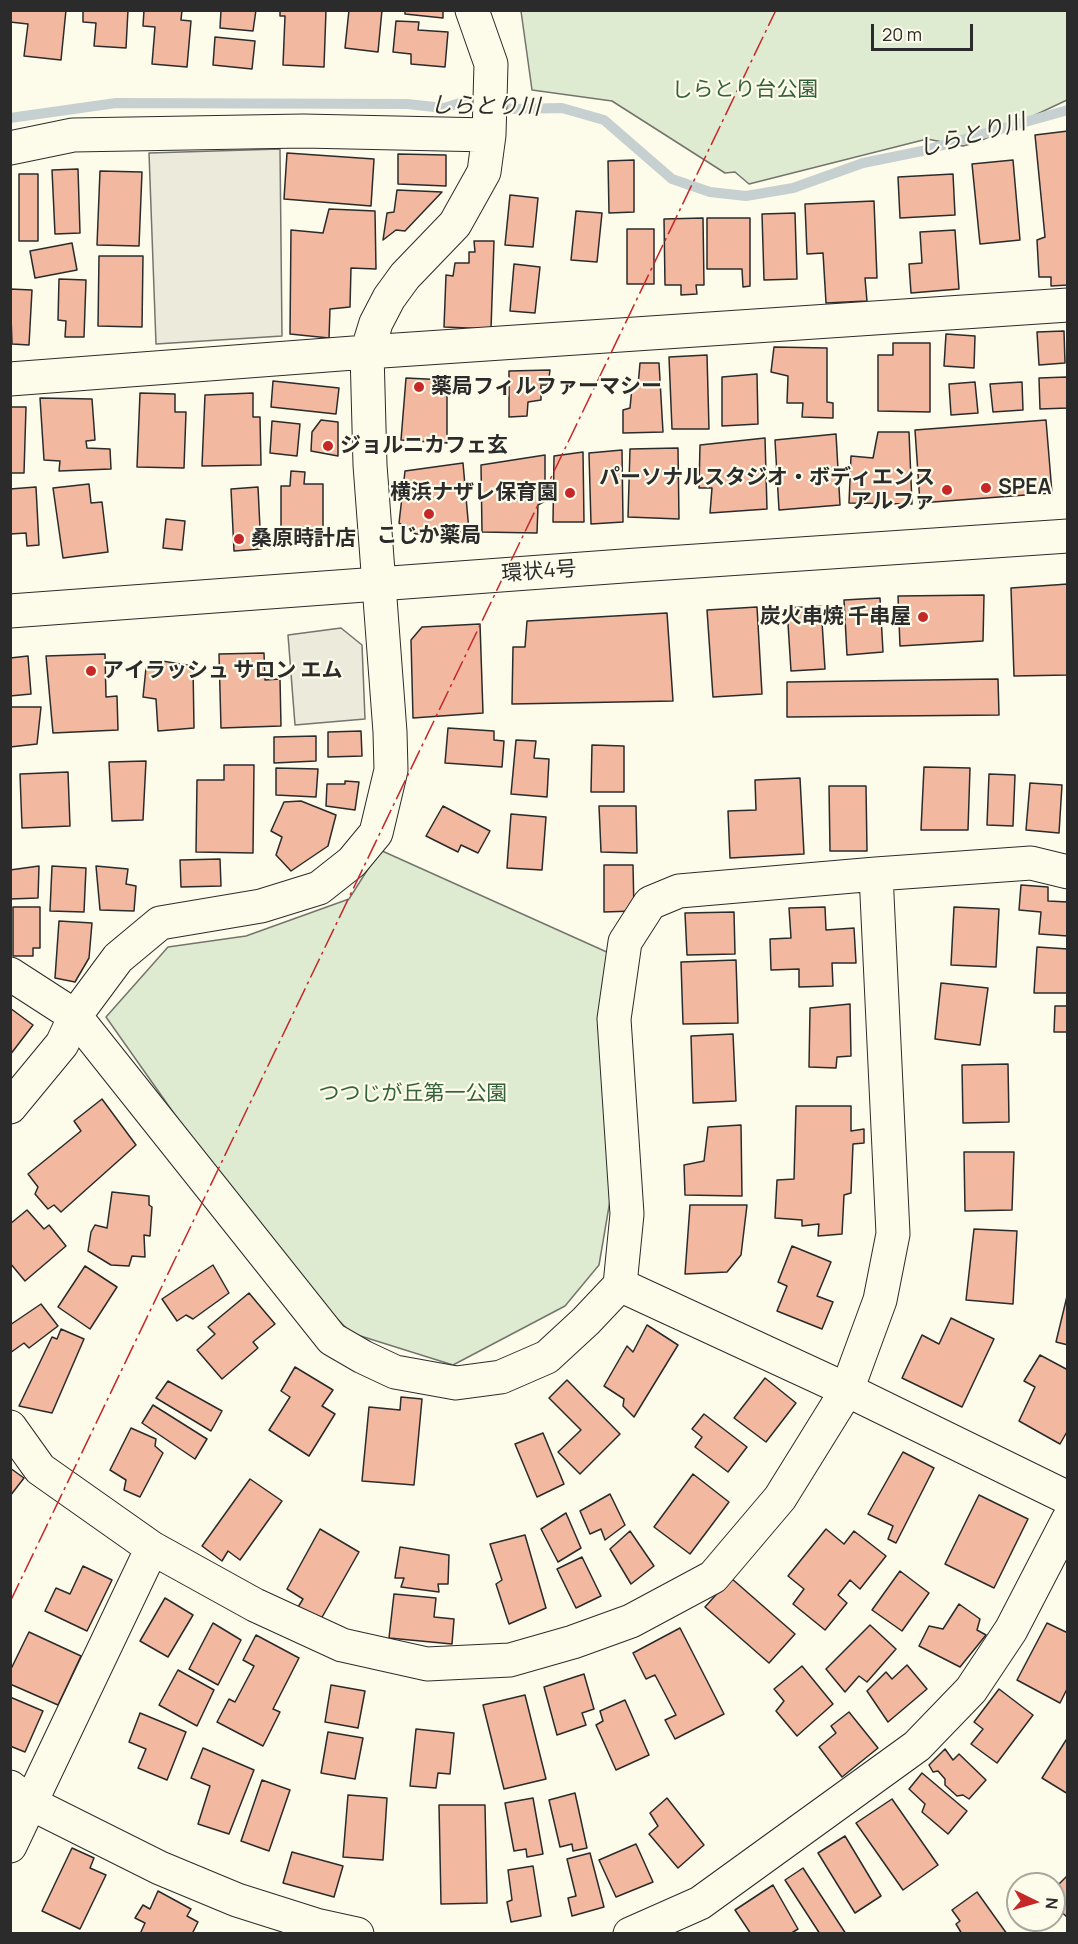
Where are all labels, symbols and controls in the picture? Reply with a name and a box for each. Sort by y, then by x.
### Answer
scale bar [874,12,976,50]
text: 20 m [882,22,922,46]
park label: しらとり台公園 [672,77,818,103]
water label: しらとり川 [430,93,540,121]
water label: しらとり川 [915,109,1029,163]
place label: 薬局フィルファーマシー [431,374,662,400]
marker: 薬局フィルファーマシー [412,380,426,394]
place label: ジョルニカフェ玄 [340,433,508,459]
marker: ジョルニカフェ玄 [321,439,335,453]
place label: パーソナルスタジオ・ボディエンス アルファ [599,465,935,515]
place label: SPEA [998,475,1052,501]
place label: 横浜ナザレ保育園 [390,480,558,506]
marker: SPEA [979,481,993,495]
marker: パーソナルスタジオ・ボディエンス アルファ [940,483,954,497]
marker: 横浜ナザレ保育園 [563,486,577,500]
marker: こじか薬局 [422,507,436,521]
place label: こじか薬局 [377,523,481,549]
place label: 桑原時計店 [251,526,356,552]
marker: 桑原時計店 [232,532,246,546]
street label: 環状4号 [501,557,577,587]
place label: 炭火串焼 千串屋 [760,604,911,630]
marker: 炭火串焼 千串屋 [916,610,930,624]
place label: アイラッシュ サロン エム [103,658,342,684]
marker: アイラッシュ サロン エム [84,664,98,678]
park label: つつじが丘第一公園 [319,1081,507,1107]
north arrow [1006,1872,1066,1932]
text: N [1040,1897,1063,1910]

